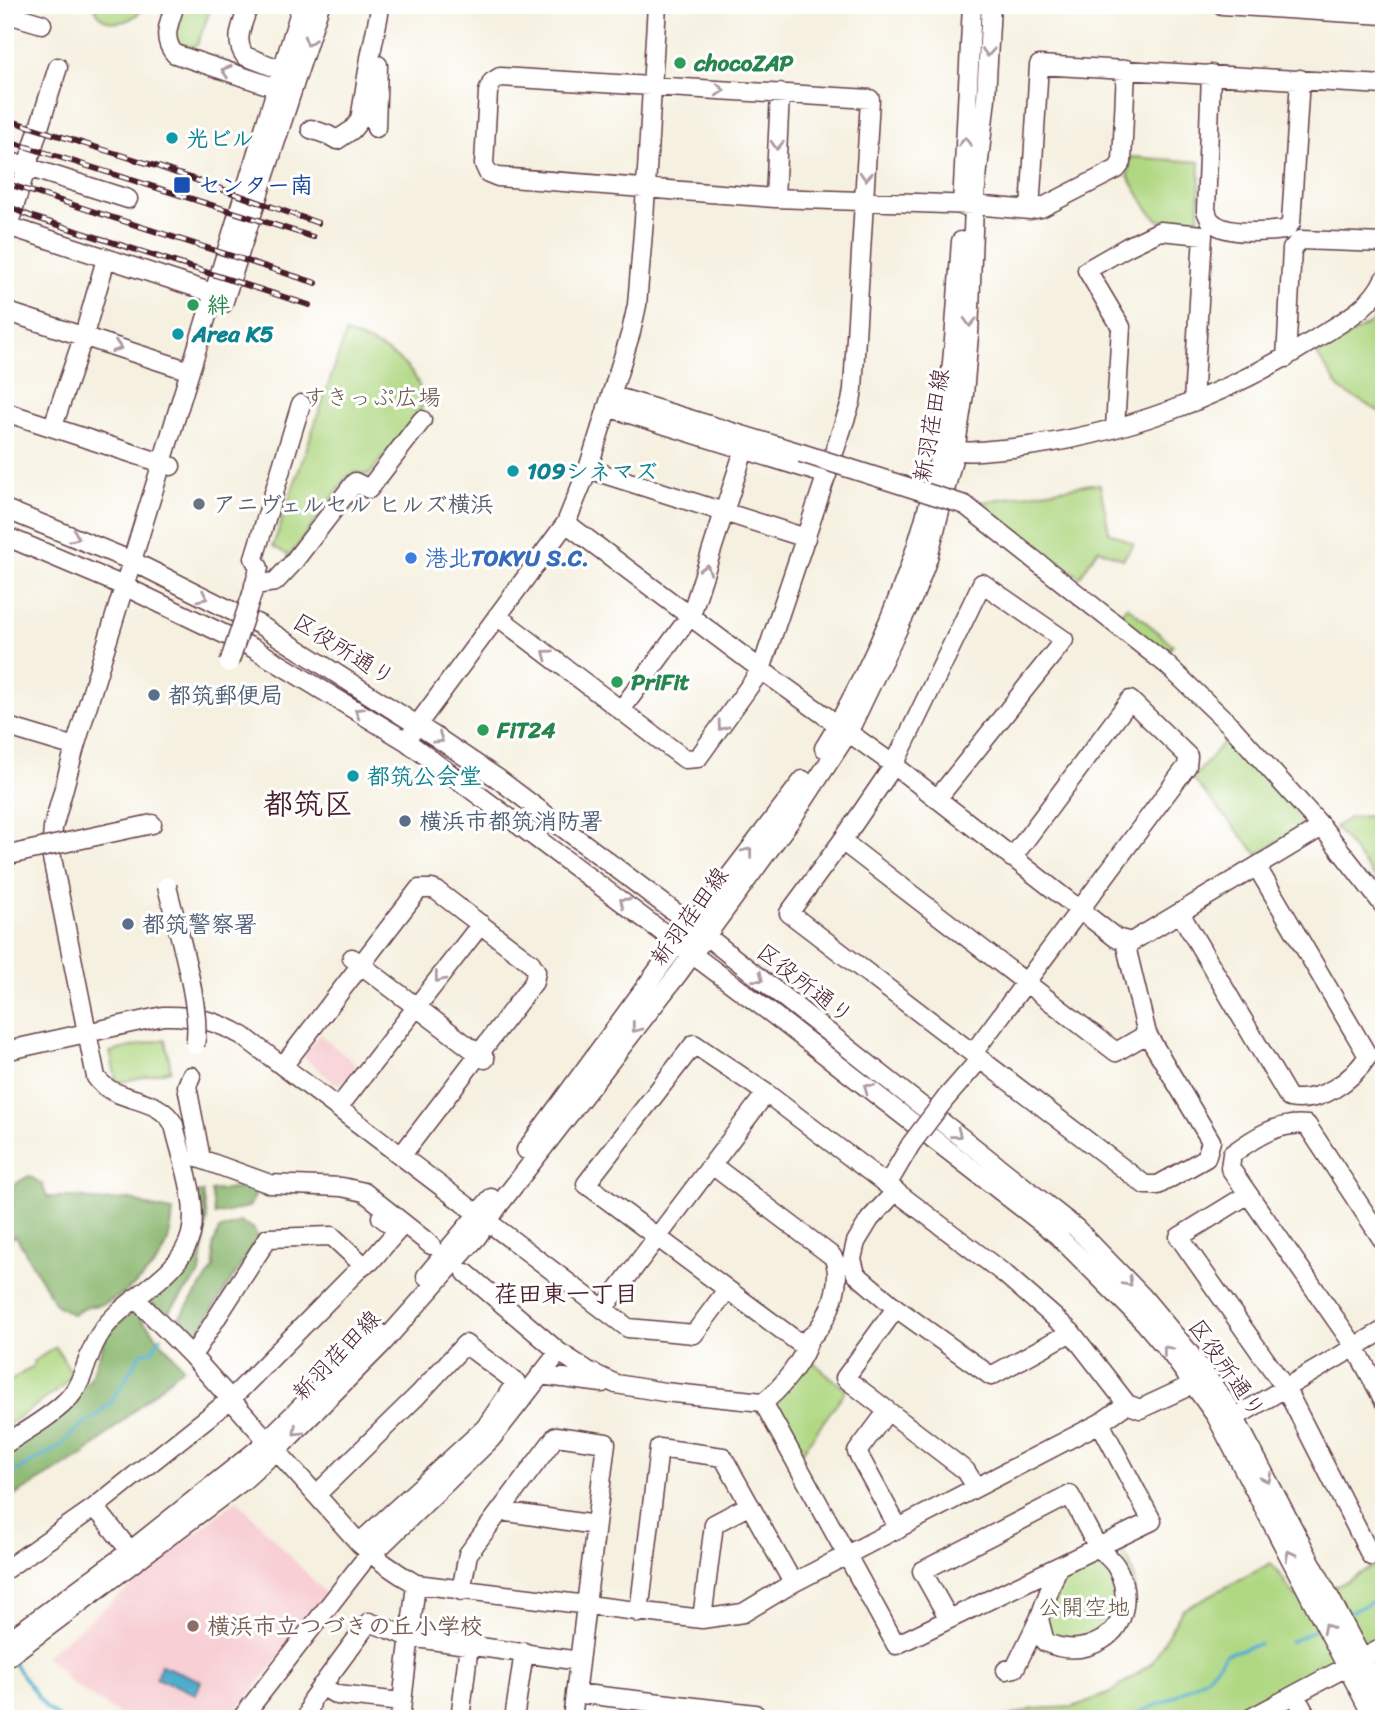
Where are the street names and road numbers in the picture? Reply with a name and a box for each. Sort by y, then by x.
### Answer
street label: 新羽荏田線 [901,365,962,485]
street label: 区役所通り [284,602,403,697]
street label: 新羽荏田線 [639,858,740,975]
street label: 区役所通り [747,932,863,1035]
street label: 新羽荏田線 [282,1300,391,1411]
street label: 区役所通り [1177,1309,1276,1427]

